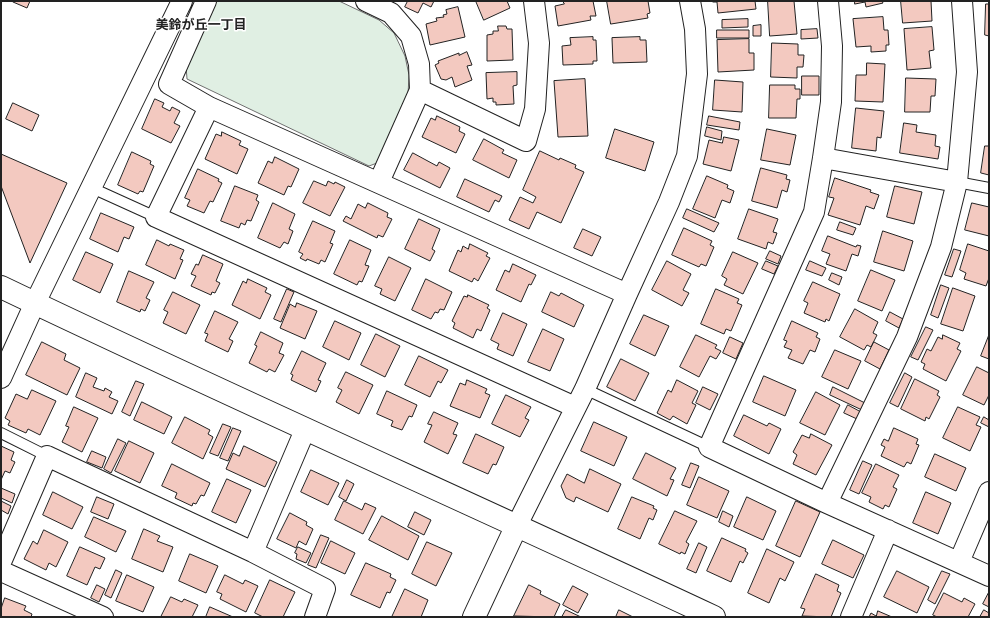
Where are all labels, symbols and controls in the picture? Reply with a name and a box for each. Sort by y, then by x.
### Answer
district label: 美鈴が丘一丁目 [156,18,246,34]

